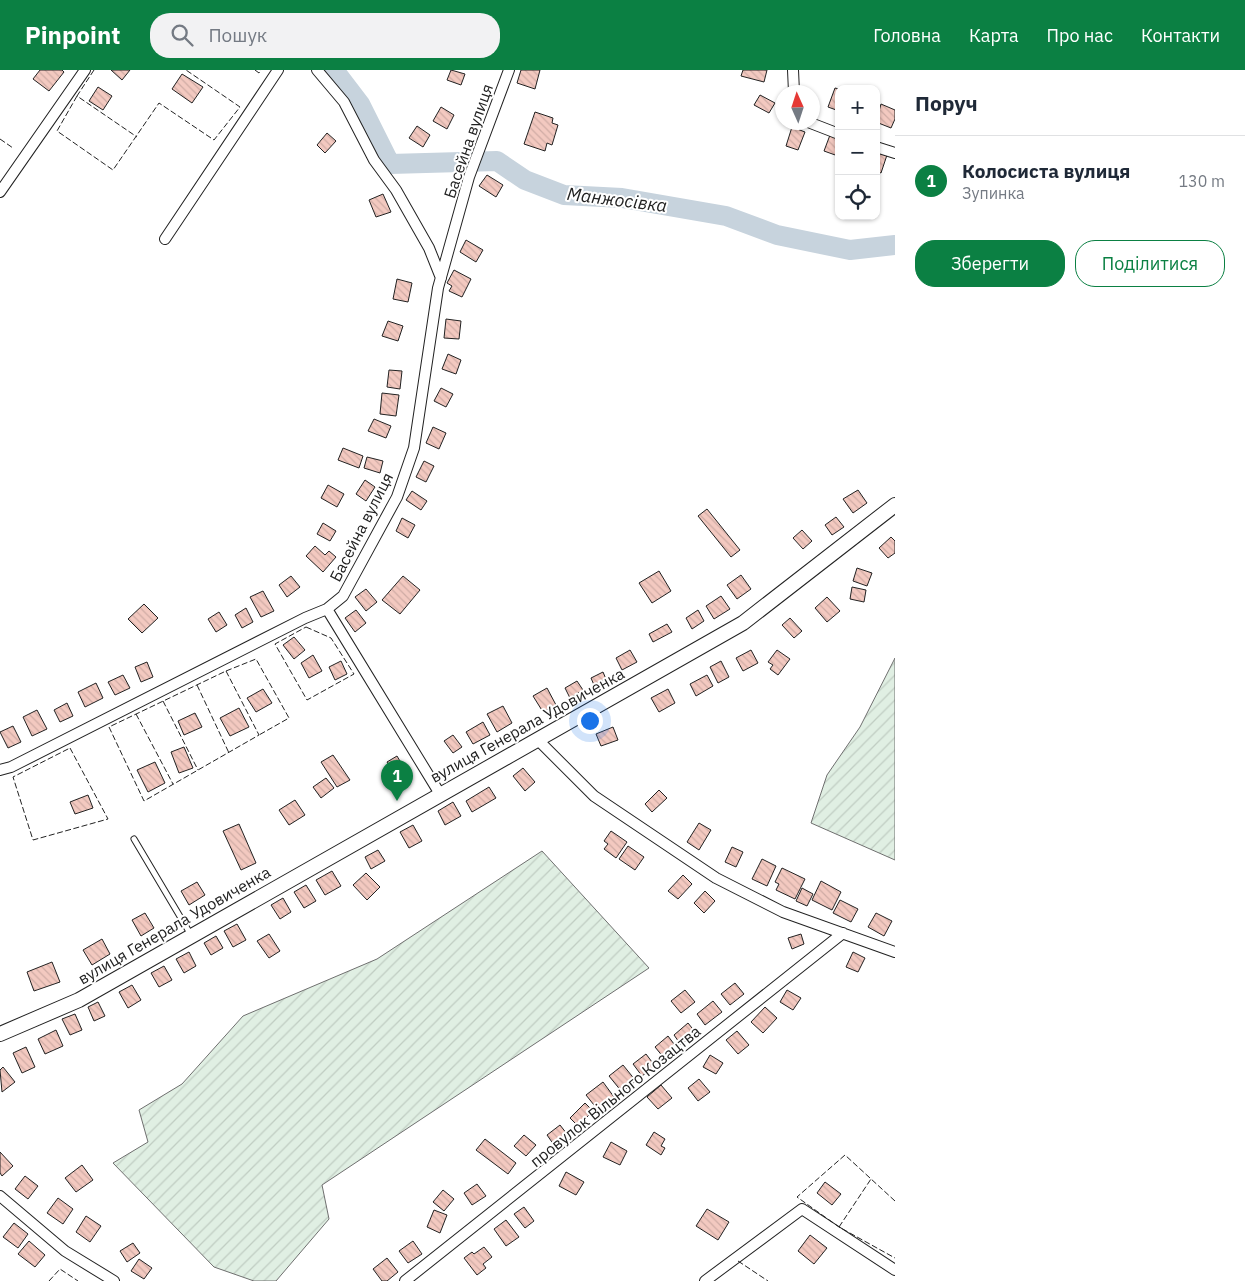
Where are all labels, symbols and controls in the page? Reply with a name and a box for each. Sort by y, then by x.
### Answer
search box [150,13,500,58]
text: Pinpoint [25,19,120,51]
icon: search [168,21,196,49]
text: Пошук [208,23,267,47]
text: Головна [873,24,941,47]
text: Карта [969,24,1019,47]
text: Про нас [1047,24,1113,47]
text: Контакти [1141,24,1220,47]
street label: Басейна вулиця [439,81,497,201]
north arrow [775,85,820,130]
map controls [835,85,880,220]
button: + [835,85,880,130]
text: Поруч [915,89,978,117]
button: − [835,130,880,175]
text: Колосиста вулиця [962,159,1130,183]
text: 1 [926,171,936,191]
text: 130 m [1178,171,1225,191]
button: locate [835,175,880,220]
water label: Манжосівка [566,182,668,217]
text: Зупинка [962,183,1025,203]
button: Зберегти [915,240,1065,287]
button: Поділитися [1075,240,1225,287]
street label: Басейна вулиця [325,469,397,585]
street label: вулиця Генерала Удовиченка [426,663,628,787]
your location [577,708,603,734]
pin: 1 [381,760,413,801]
street label: вулиця Генерала Удовиченка [74,861,274,988]
street label: провулок Вільного Козацтва [526,1021,705,1171]

